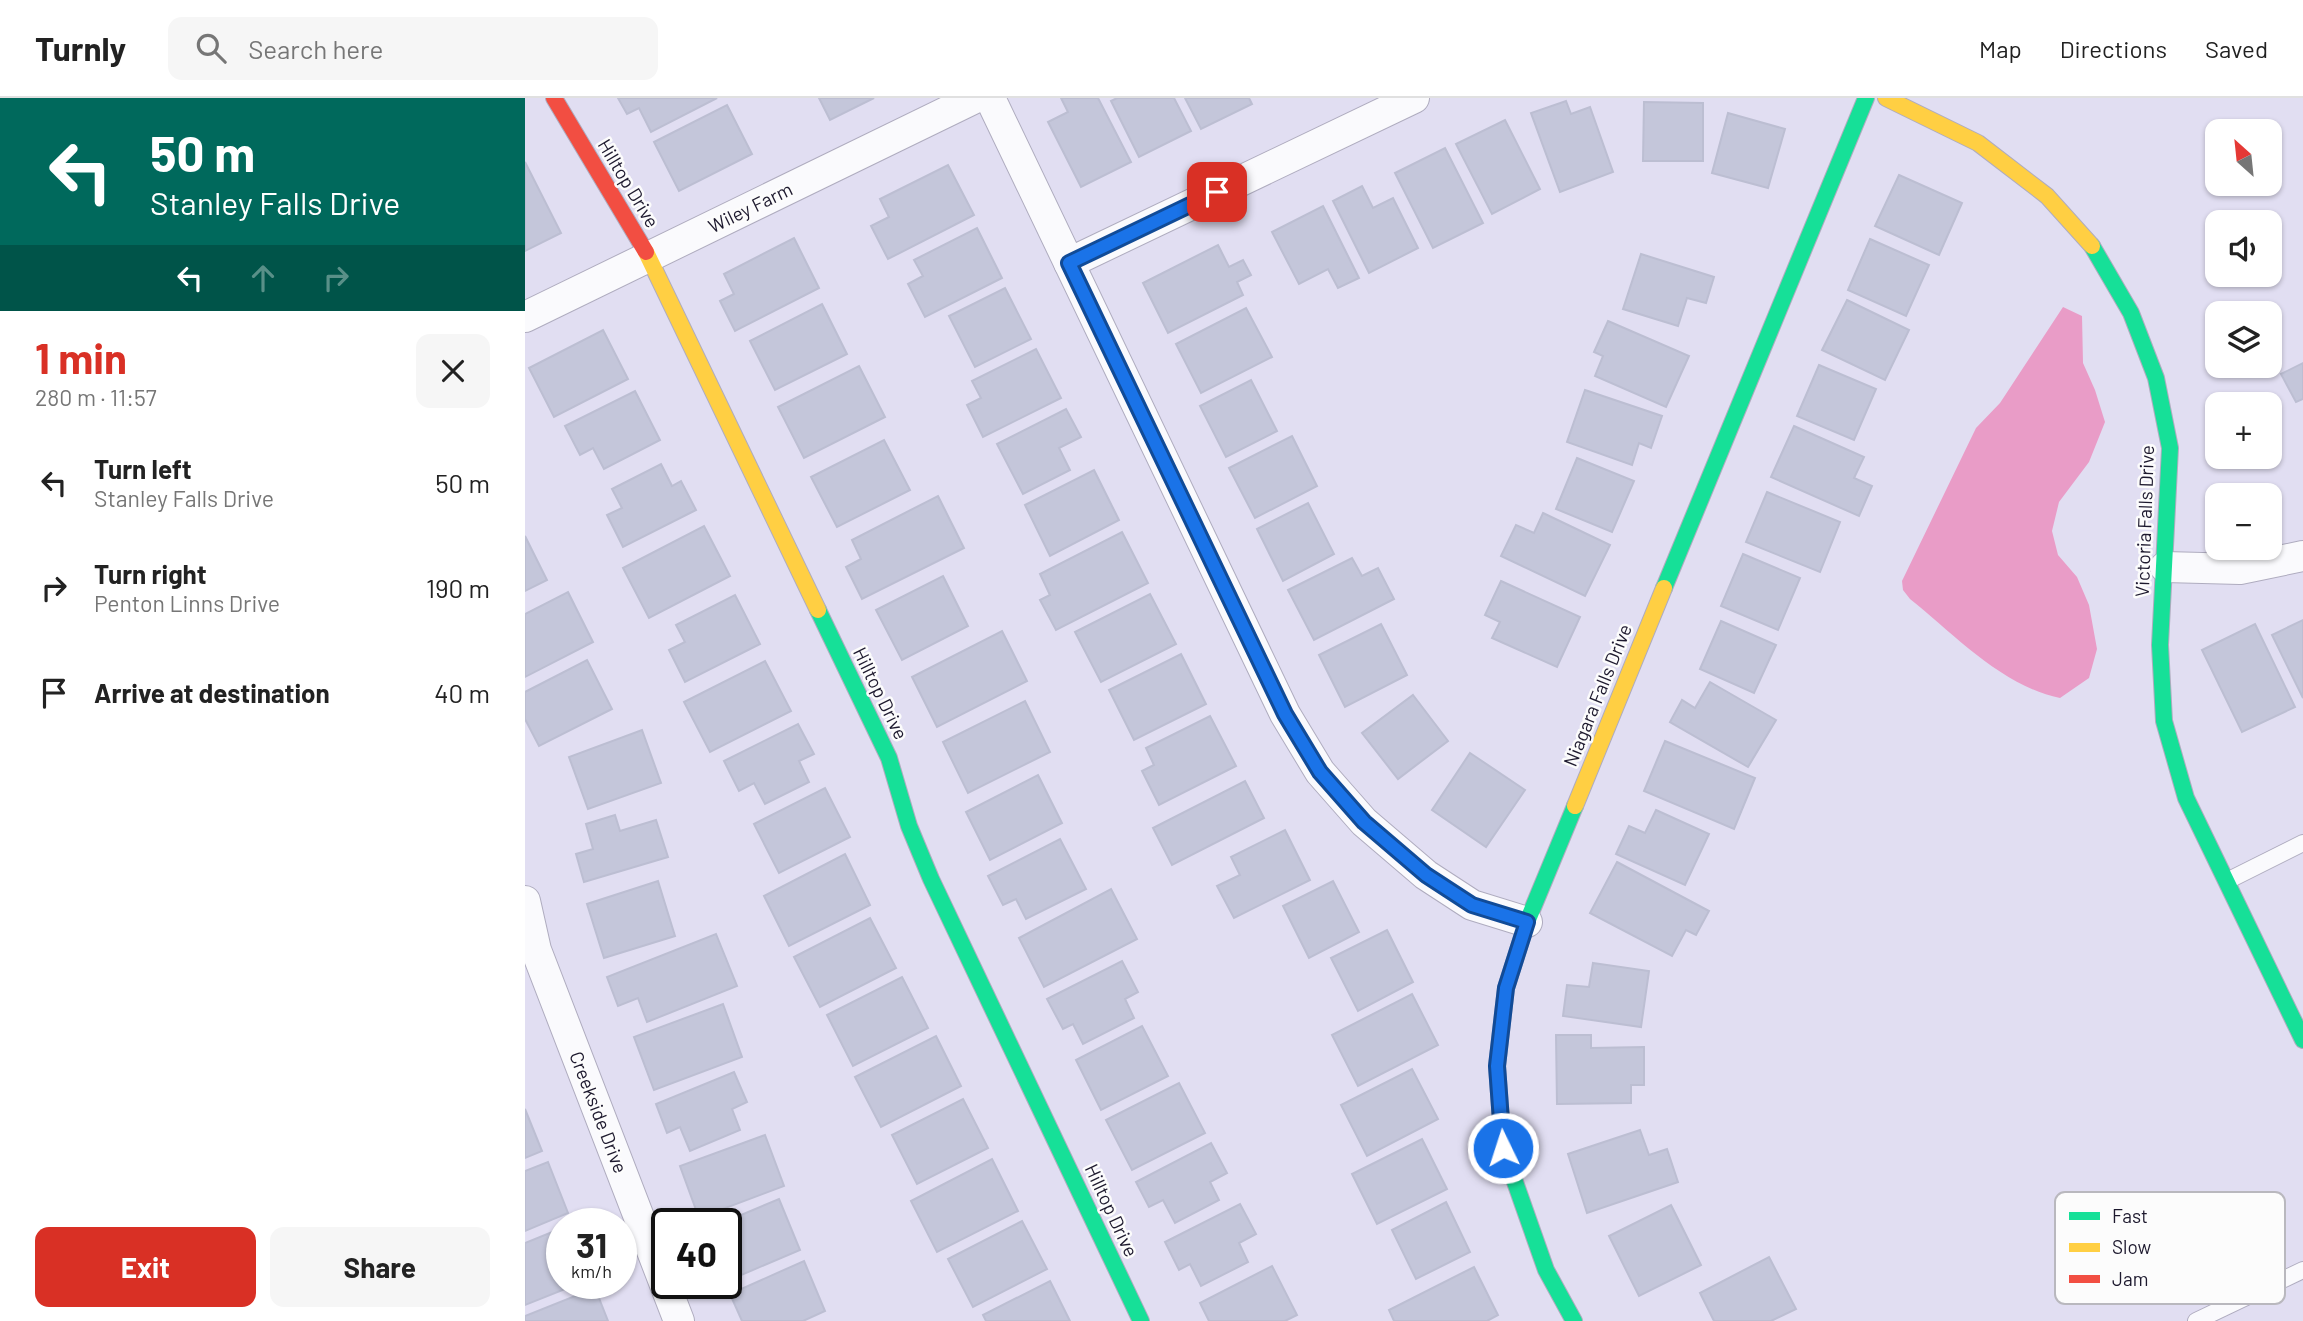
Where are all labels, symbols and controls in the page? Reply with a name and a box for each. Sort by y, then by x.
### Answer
search box [168,17,658,80]
text: Turnly [35,28,126,68]
icon: search [192,29,230,67]
text: Search here [248,33,383,64]
text: Map [1979,34,2022,63]
text: Directions [2060,34,2167,63]
text: Saved [2205,34,2268,63]
north arrow [2205,119,2282,196]
map controls [2205,119,2282,560]
text: 50 m [150,123,255,182]
icon: left [35,126,126,217]
street label: Hilltop Drive [593,134,665,232]
pin [1187,162,1247,222]
icon: arrive [1198,173,1236,211]
street label: Wiley Farm [704,177,796,237]
text: Stanley Falls Drive [150,183,400,221]
button: sound [2205,210,2282,287]
icon: left [171,259,209,297]
icon: ahead [244,259,282,297]
icon: right [317,259,355,297]
button: layers [2205,301,2282,378]
text: 1 min [35,332,127,382]
button: close [416,334,490,408]
text: 280 m · 11:57 [35,383,157,411]
button: + [2205,392,2282,469]
street label: Victoria Falls Drive [2130,445,2158,597]
text: Turn left [94,453,192,484]
icon: left [35,464,73,502]
text: 50 m [435,467,490,498]
button: − [2205,483,2282,560]
text: Stanley Falls Drive [94,484,274,512]
text: Turn right [94,558,207,589]
icon: right [35,569,73,607]
text: 190 m [426,572,490,603]
text: Penton Linns Drive [94,589,280,617]
street label: Niagara Falls Drive [1558,620,1636,770]
street label: Hilltop Drive [849,643,913,743]
icon: arrive [35,674,73,712]
text: Arrive at destination [94,677,330,708]
text: 40 m [434,677,490,708]
street label: Creekside Drive [565,1048,633,1176]
position arrow [1466,1111,1540,1185]
street label: Hilltop Drive [1081,1160,1143,1260]
legend [2055,1192,2285,1304]
text: Fast [2112,1204,2148,1227]
speed limit sign: 40 [651,1208,742,1299]
text: 31 [576,1223,607,1265]
button: Exit [35,1227,256,1307]
button: Share [270,1227,490,1307]
text: Slow [2112,1235,2151,1258]
text: km/h [571,1260,612,1282]
text: Jam [2112,1267,2148,1290]

